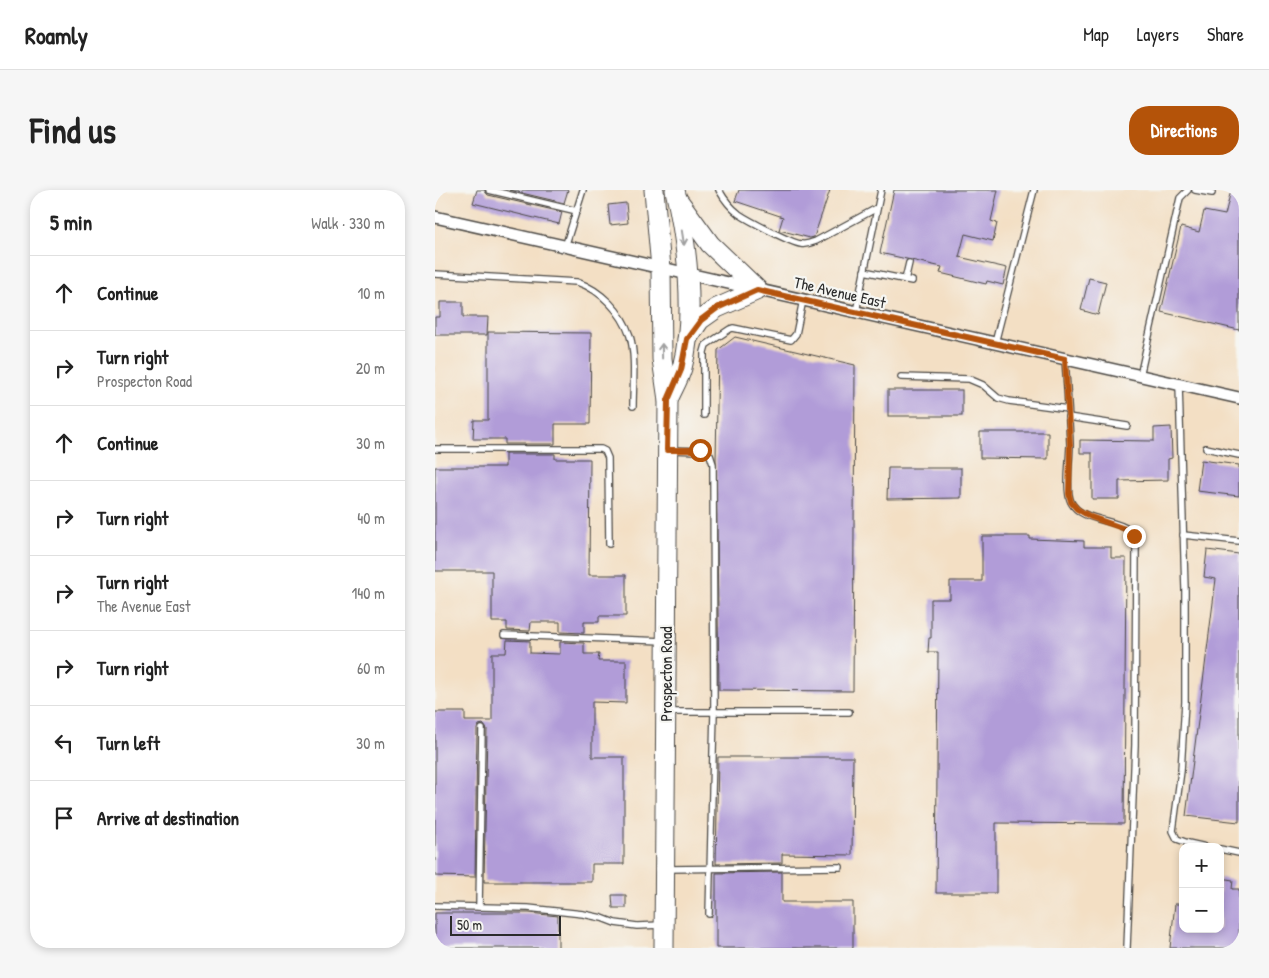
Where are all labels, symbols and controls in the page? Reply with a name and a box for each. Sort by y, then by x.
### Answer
text: Roamly [25,19,88,51]
text: Map [1083,22,1109,47]
text: Layers [1137,22,1179,47]
text: Share [1207,22,1244,47]
button: Directions [1129,106,1239,155]
text: Find us [30,107,116,154]
text: 5 min [50,208,92,237]
text: Walk · 330 m [311,212,385,234]
one-way arrow [678,230,688,246]
street label: The Avenue East [792,271,889,313]
icon: ahead [50,279,78,307]
text: Continue [97,280,158,306]
text: 10 m [357,282,385,304]
one-way arrow [657,343,667,360]
text: Turn right [97,344,168,370]
icon: right [50,354,78,382]
text: 20 m [356,357,385,379]
text: Prospecton Road [97,370,192,392]
icon: ahead [50,429,78,457]
text: Continue [97,430,158,456]
text: 30 m [356,432,385,454]
route start [689,439,712,462]
icon: right [50,504,78,532]
text: Turn right [97,505,168,531]
text: 40 m [357,507,385,529]
route end [1123,525,1146,548]
text: Turn right [97,569,168,595]
icon: right [50,579,78,607]
text: 140 m [351,582,385,604]
text: The Avenue East [97,595,191,617]
street label: Prospecton Road [655,627,677,721]
icon: right [50,654,78,682]
text: Turn right [97,655,168,681]
text: 60 m [357,657,385,679]
icon: left [50,729,78,757]
text: Turn left [97,730,160,756]
text: 30 m [356,732,385,754]
icon: arrive [50,804,78,832]
text: Arrive at destination [97,805,239,831]
map controls [1179,843,1224,933]
button: + [1179,843,1224,888]
button: − [1179,888,1224,933]
scale bar [450,913,561,936]
text: 50 m [457,915,482,934]

